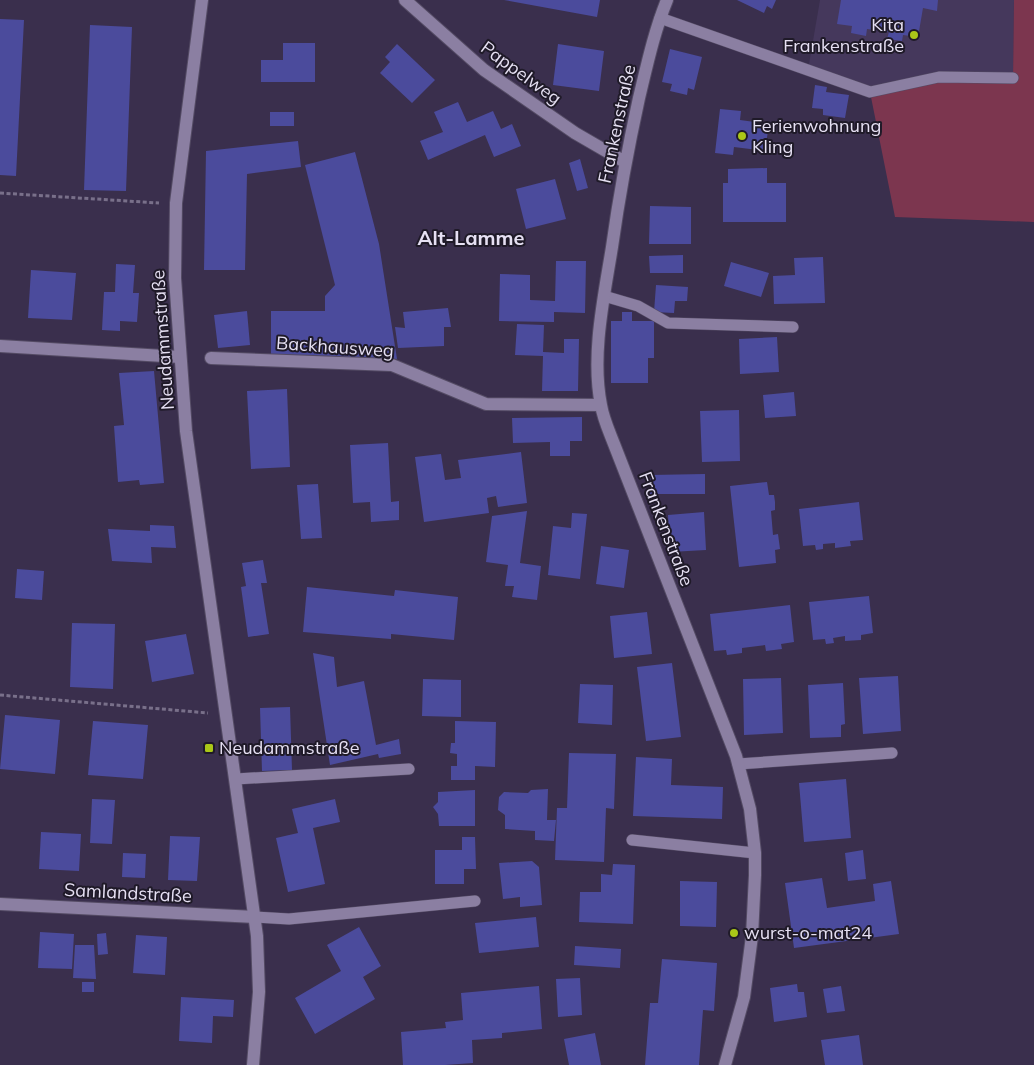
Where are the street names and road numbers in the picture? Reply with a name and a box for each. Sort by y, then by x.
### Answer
street label: Pappelweg [477,36,566,110]
street label: Frankenstraße [593,62,640,185]
street label: Neudammstraße [146,269,179,411]
street label: Backhausweg [275,331,395,362]
street label: Frankenstraße [634,468,699,589]
street label: Samlandstraße [64,878,192,907]

